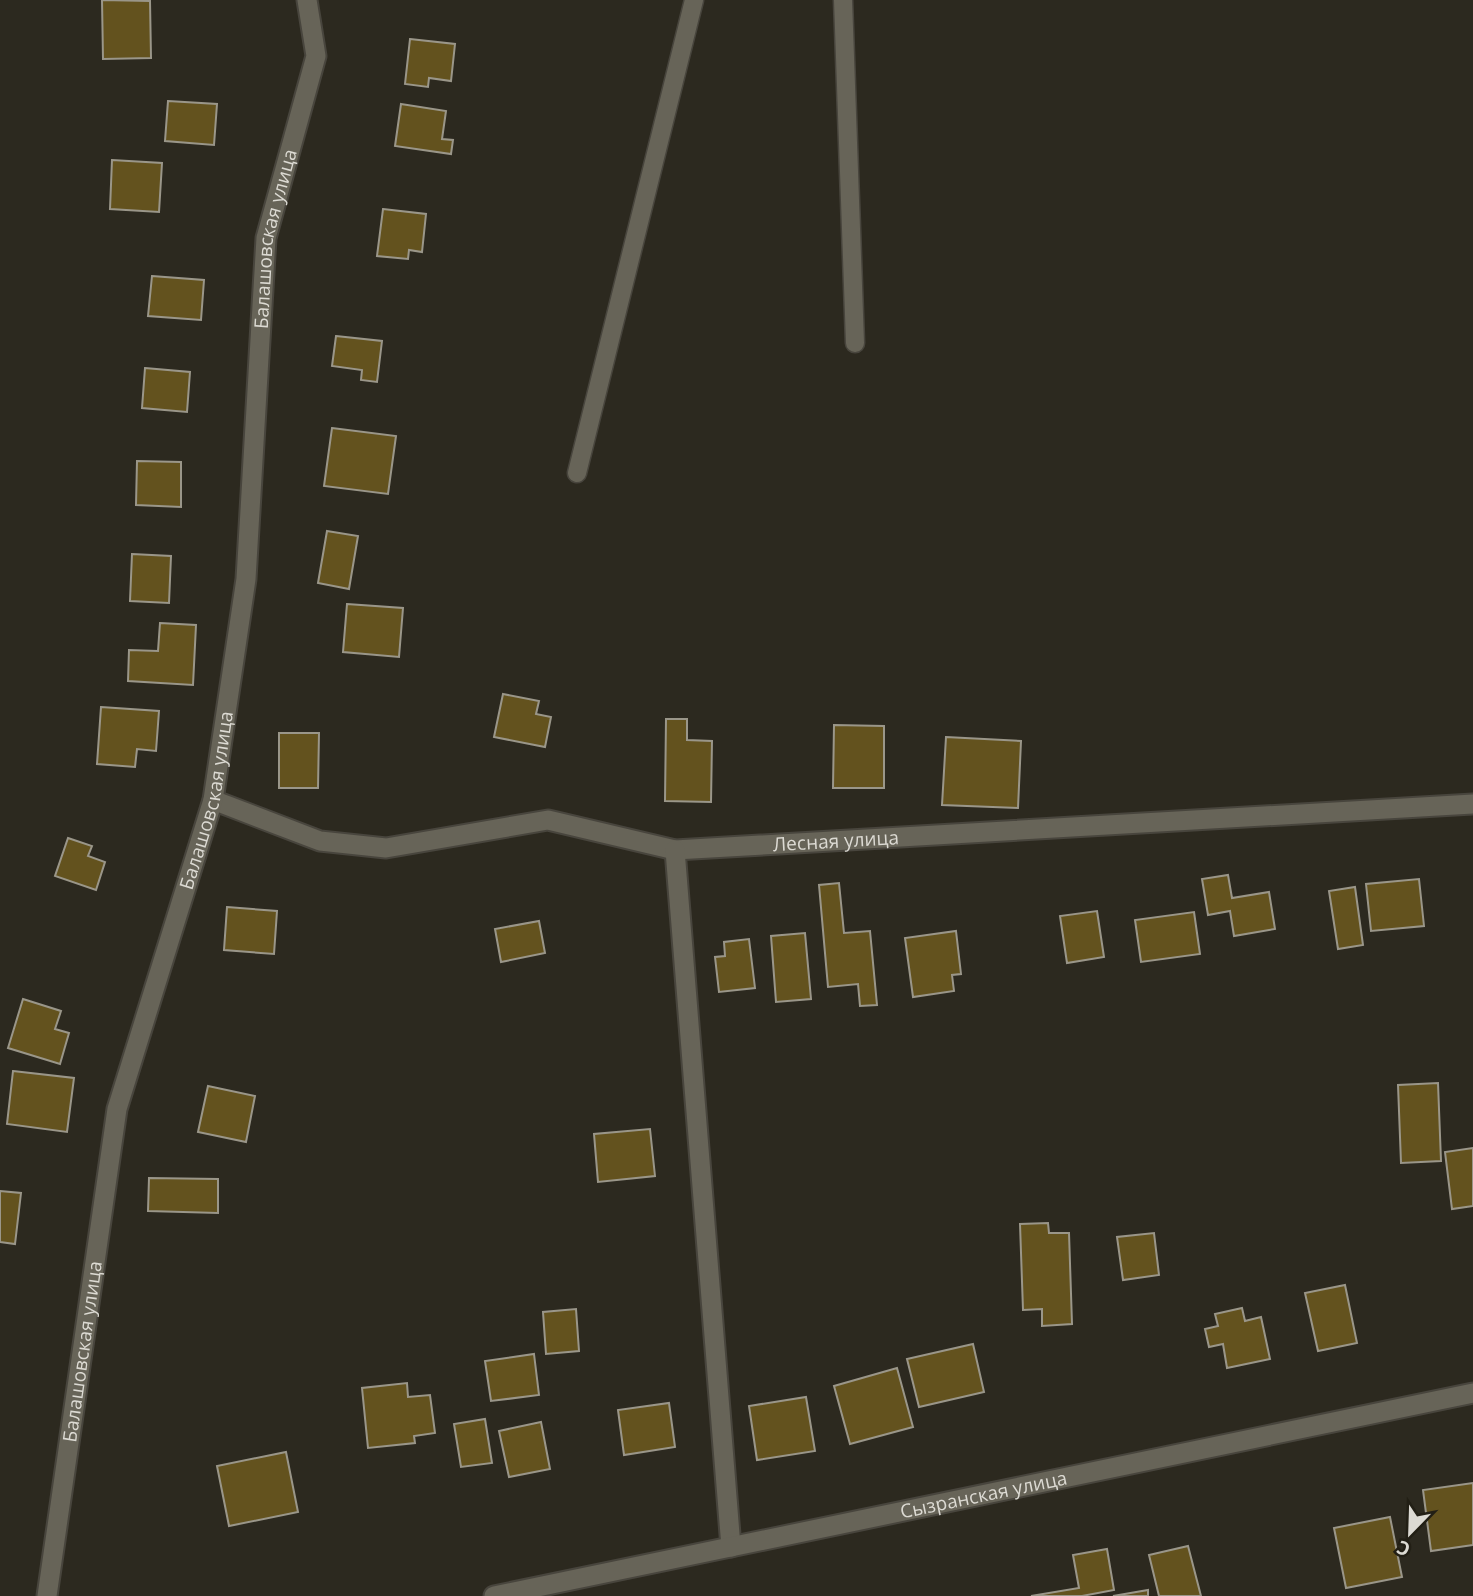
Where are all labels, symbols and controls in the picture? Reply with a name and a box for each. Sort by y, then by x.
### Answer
street label: Балашовская улица [248,146,303,330]
street label: Балашовская улица [173,709,239,893]
street label: Лесная улица [772,824,900,857]
street label: Балашовская улица [56,1259,108,1444]
street label: Сызранская улица [898,1465,1069,1524]
north arrow [1375,1498,1445,1568]
text: С [1393,1534,1414,1563]

